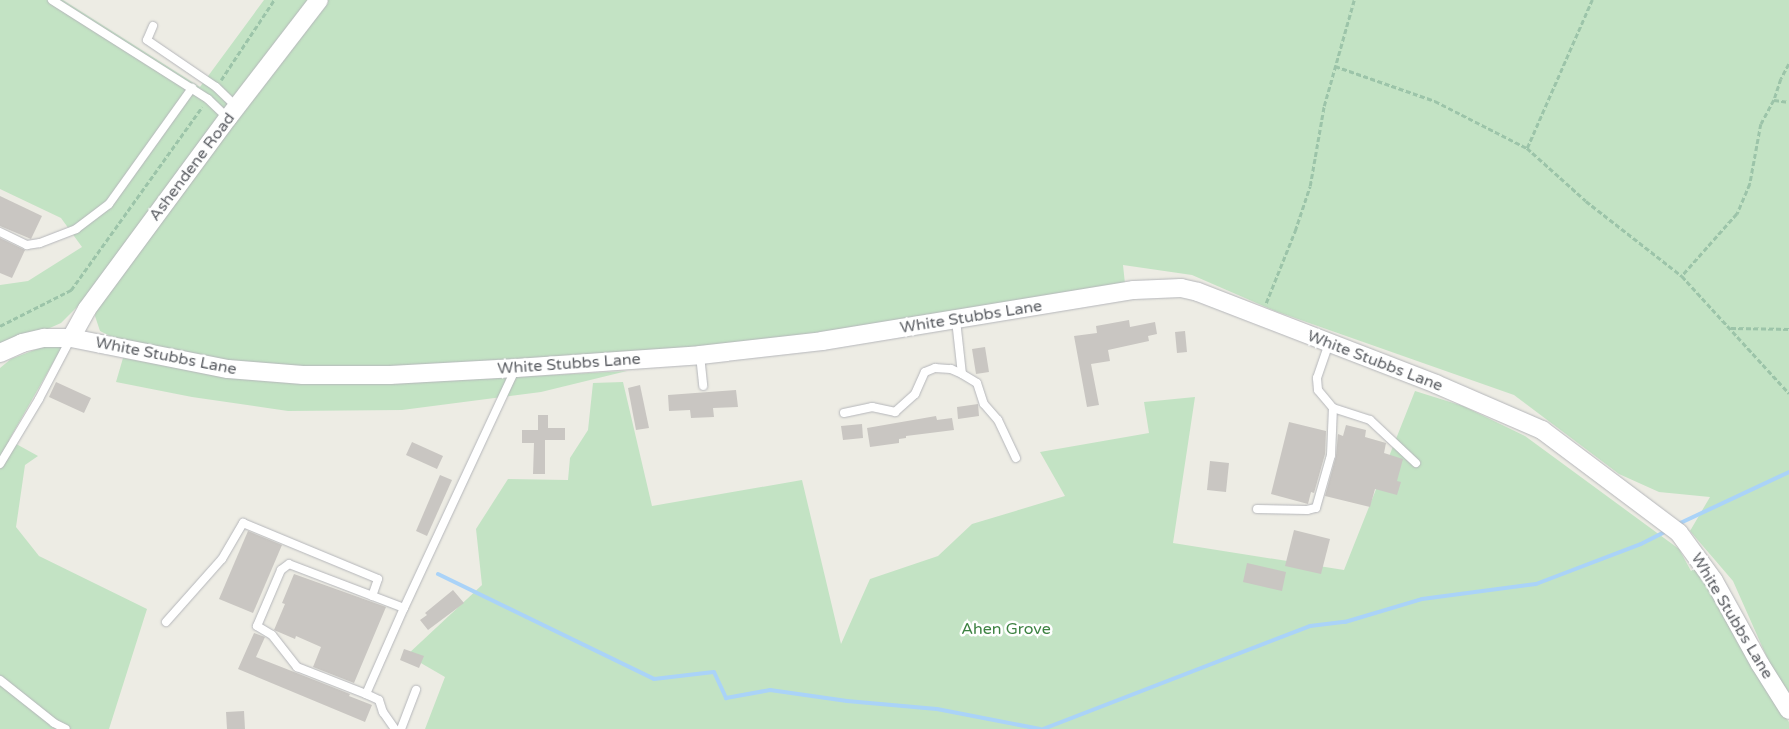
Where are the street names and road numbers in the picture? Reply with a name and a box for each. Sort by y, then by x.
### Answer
street label: Ashendene Road [145,109,239,225]
street label: White Stubbs Lane [899,296,1043,338]
street label: White Stubbs Lane [1305,326,1445,396]
street label: White Stubbs Lane [94,333,238,379]
street label: White Stubbs Lane [497,349,641,379]
street label: White Stubbs Lane [1687,550,1777,682]

